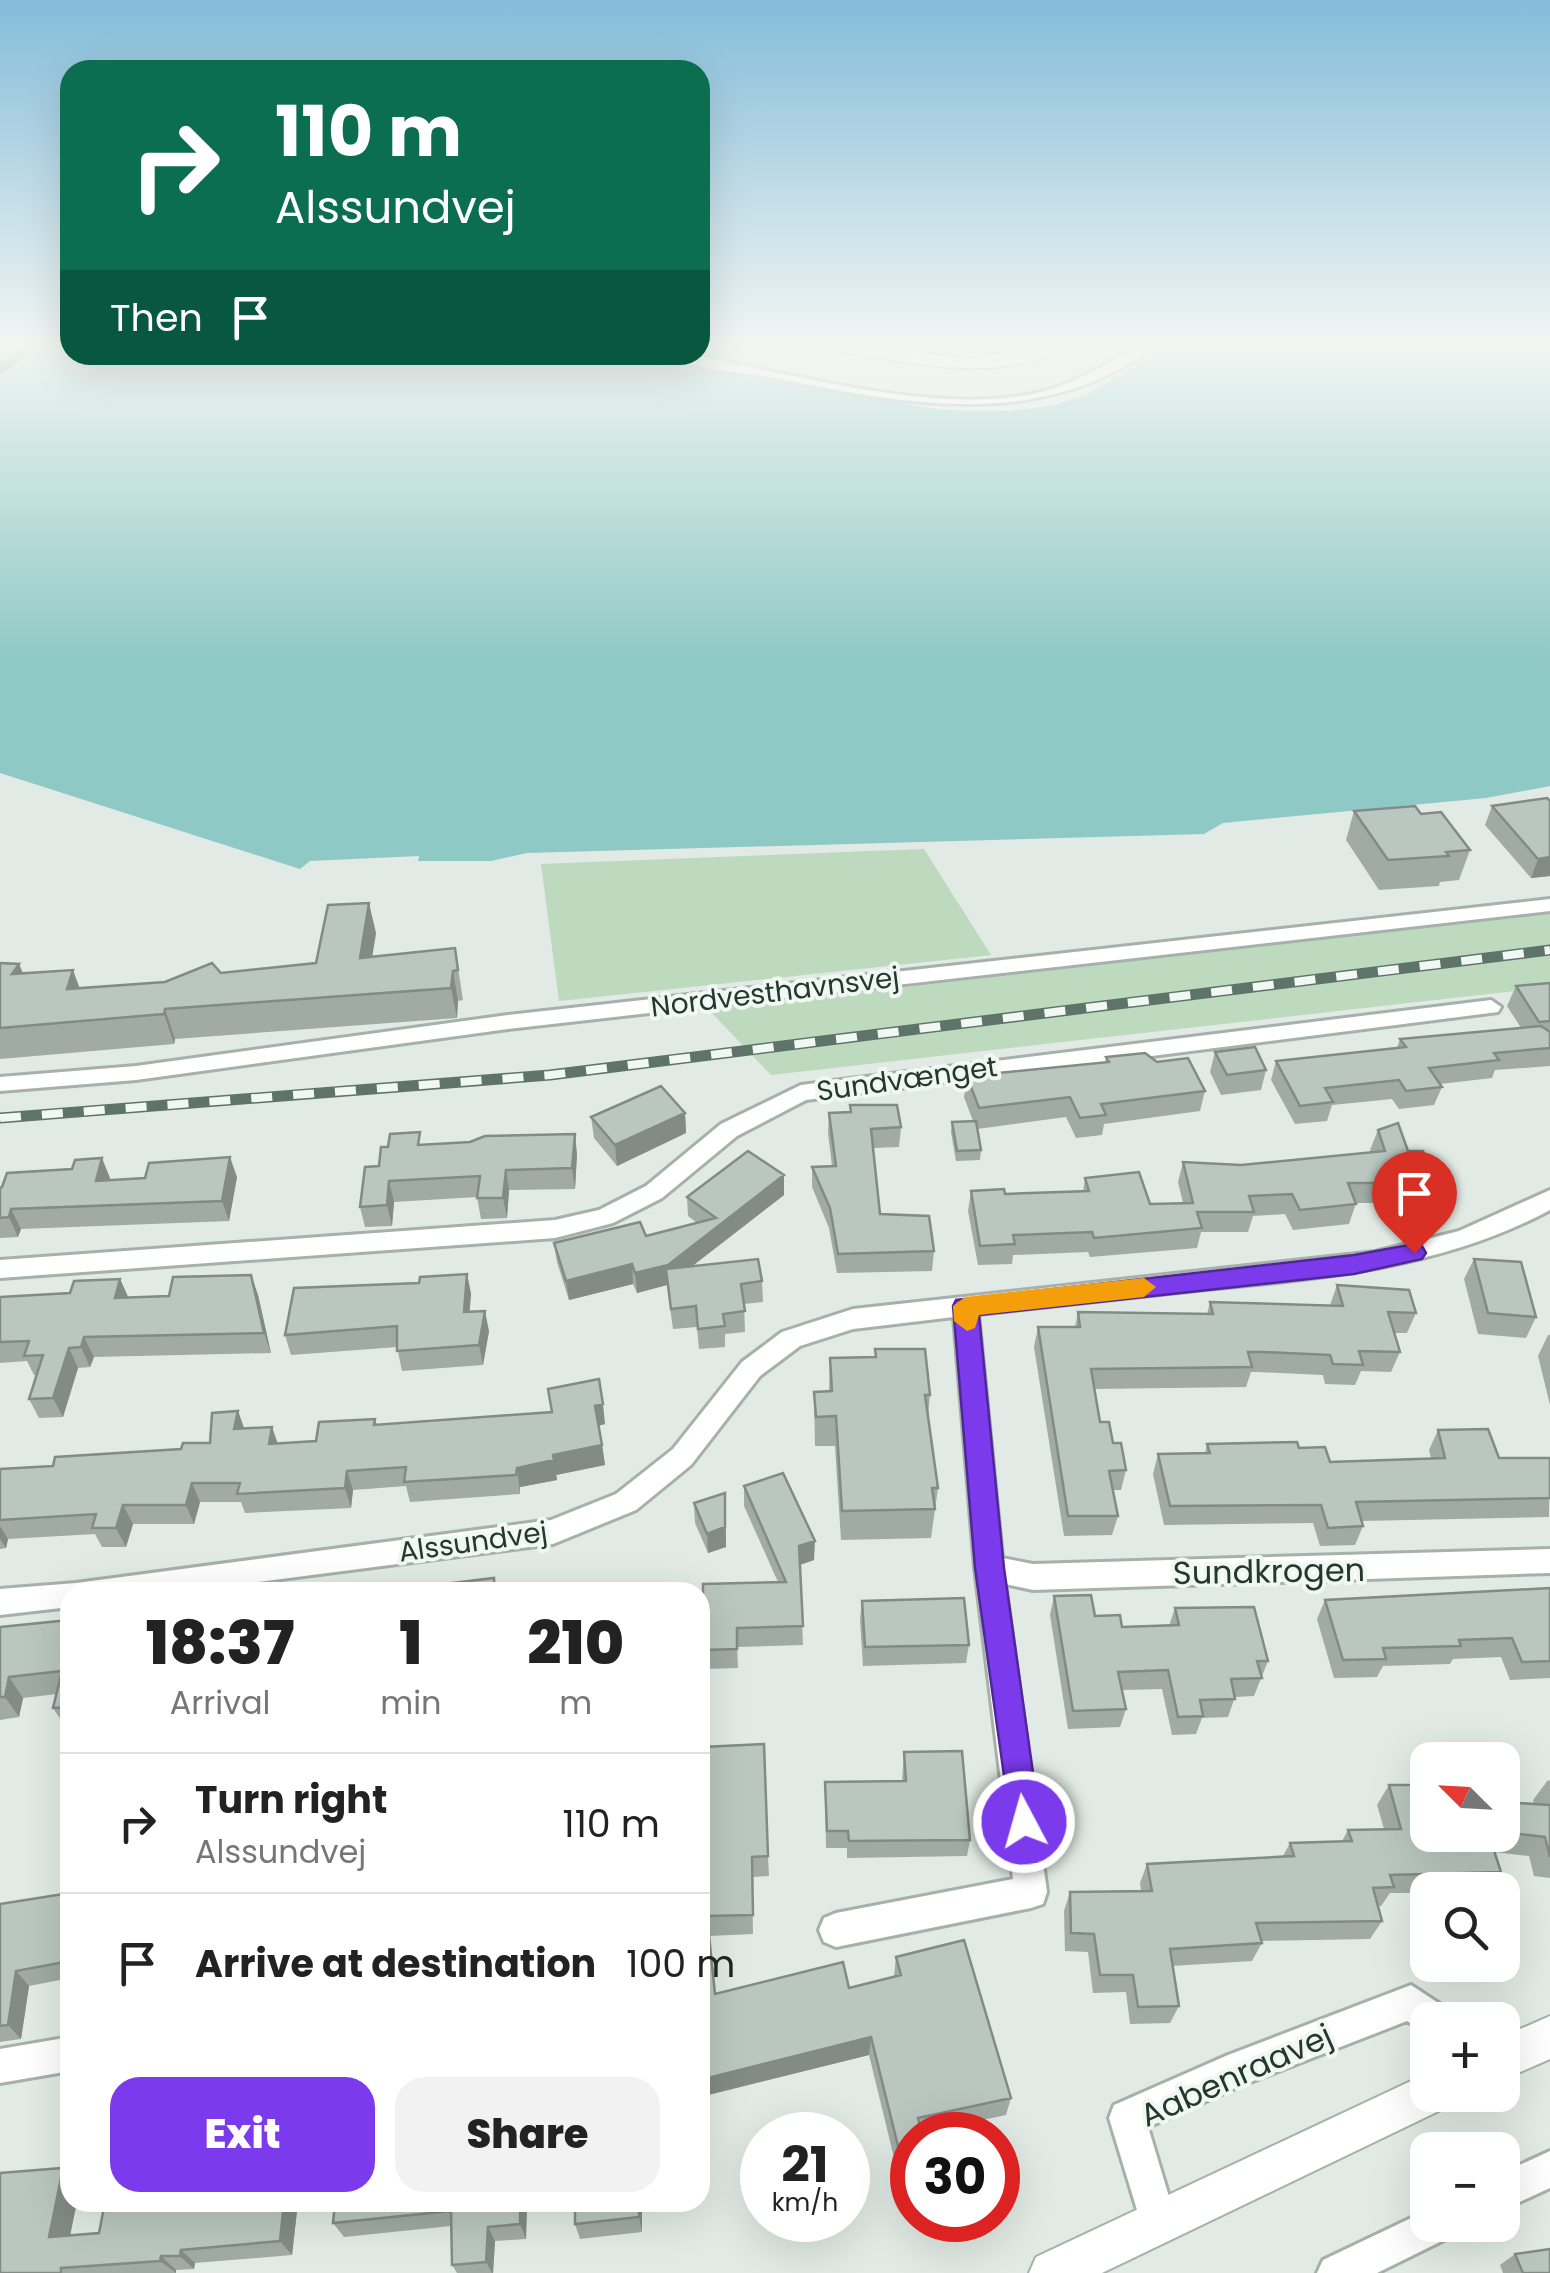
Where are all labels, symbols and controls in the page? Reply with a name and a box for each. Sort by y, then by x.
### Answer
text: 110 m [275,82,462,181]
icon: right [110,100,240,230]
text: Alssundvej [275,176,516,239]
icon: arrive [223,290,278,345]
text: Then [110,291,203,344]
street label: Nordvesthavnsvej [649,957,901,1027]
street label: Sundvænget [814,1047,1000,1111]
pin [1372,1151,1457,1254]
icon: arrive [1387,1166,1442,1221]
street label: Alssundvej [396,1512,550,1572]
street label: Sundkrogen [1173,1547,1365,1595]
text: 18:37 [146,1601,294,1685]
text: 1 [399,1601,422,1685]
text: 210 [527,1601,624,1685]
text: Arrival [170,1680,270,1725]
text: min [380,1680,442,1725]
text: m [559,1680,592,1725]
north arrow [1410,1742,1520,1852]
map controls [1410,1742,1520,2242]
position arrow [972,1770,1076,1874]
text: Turn right [195,1773,387,1826]
icon: right [110,1796,165,1851]
text: 110 m [563,1797,660,1850]
text: Alssundvej [195,1829,366,1874]
button: search [1410,1872,1520,1982]
icon: arrive [110,1936,165,1991]
text: Arrive at destination [195,1937,596,1990]
text: 100 m [626,1937,735,1990]
button: + [1410,2002,1520,2112]
street label: Aabenraavej [1133,2013,1339,2137]
button: Exit [110,2077,375,2192]
button: Share [395,2077,660,2192]
speed limit sign: 30 [890,2112,1020,2242]
text: 21 [781,2129,829,2200]
button: − [1410,2132,1520,2242]
text: km/h [772,2185,838,2220]

